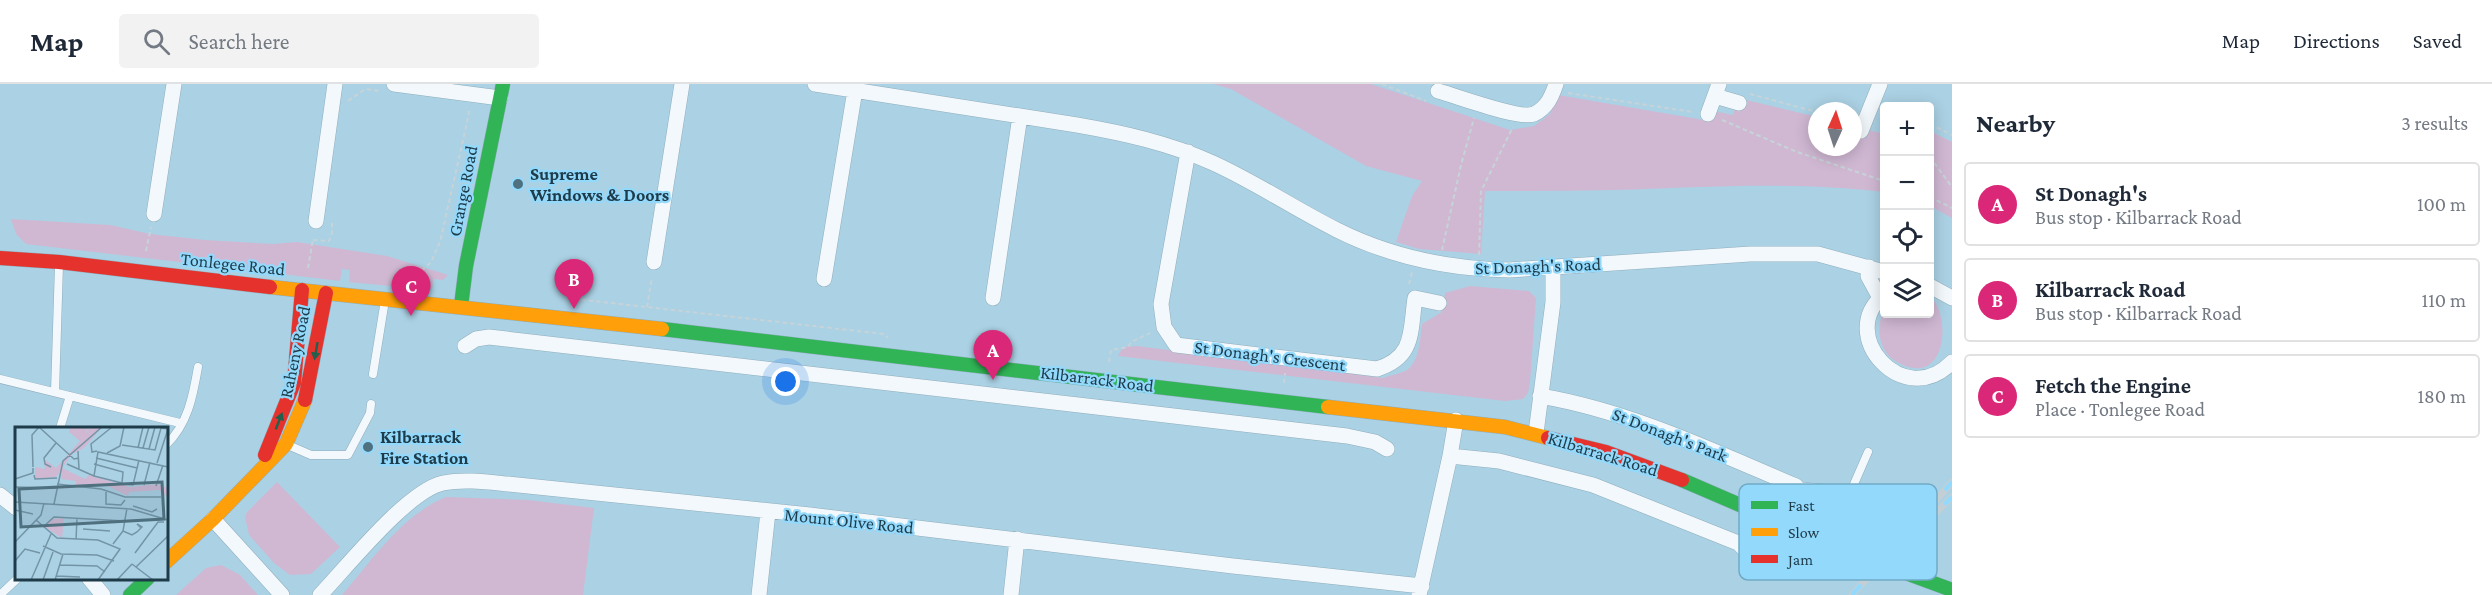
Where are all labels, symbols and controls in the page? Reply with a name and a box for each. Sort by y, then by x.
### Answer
search box [119,14,539,68]
icon: search [140,25,173,58]
text: Map [30,26,83,57]
text: Search here [188,29,289,54]
text: Map [2222,29,2260,53]
text: Directions [2293,29,2380,53]
text: Saved [2413,29,2462,53]
north arrow [1808,102,1862,156]
map controls [1880,102,1934,318]
button: + [1880,102,1934,156]
text: Nearby [1976,109,2055,138]
text: 3 results [2401,112,2468,134]
street label: Grange Road [444,144,482,238]
button: − [1880,156,1934,210]
place label: Supreme Windows & Doors [529,164,669,205]
marker: Supreme Windows & Doors [511,177,525,191]
text: St Donagh's [2035,181,2147,206]
text: A [1992,193,2003,215]
text: 100 m [2417,193,2466,215]
text: Bus stop · Kilbarrack Road [2035,206,2242,228]
button: locate [1880,210,1934,264]
street label: Tonlegee Road [180,249,287,279]
street label: St Donagh's Road [1475,254,1602,278]
pin: B [554,260,594,309]
button: layers [1880,264,1934,318]
pin: C [392,266,430,316]
text: Kilbarrack Road [2035,277,2186,302]
text: B [1992,289,2003,311]
text: 110 m [2422,289,2466,311]
text: Bus stop · Kilbarrack Road [2035,302,2242,324]
street label: Raheny Road [275,304,315,400]
pin: A [974,330,1012,380]
street label: St Donagh's Crescent [1193,337,1348,375]
one-way arrow [311,342,320,361]
street label: Kilbarrack Road [1039,362,1155,396]
your location [771,367,800,396]
text: Fetch the Engine [2035,373,2191,398]
text: C [1991,385,2004,407]
text: 180 m [2417,385,2466,407]
text: Place · Tonlegee Road [2035,398,2205,420]
street label: St Donagh's Park [1610,404,1731,466]
one-way arrow [275,412,285,430]
inset map [15,427,168,580]
place label: Kilbarrack Fire Station [380,427,469,468]
street label: Kilbarrack Road [1546,428,1661,480]
marker: Kilbarrack Fire Station [361,440,375,454]
legend [1739,484,1937,580]
text: Fast [1788,497,1815,514]
street label: Mount Olive Road [783,504,915,538]
text: Slow [1788,524,1820,541]
text: Jam [1786,551,1813,569]

